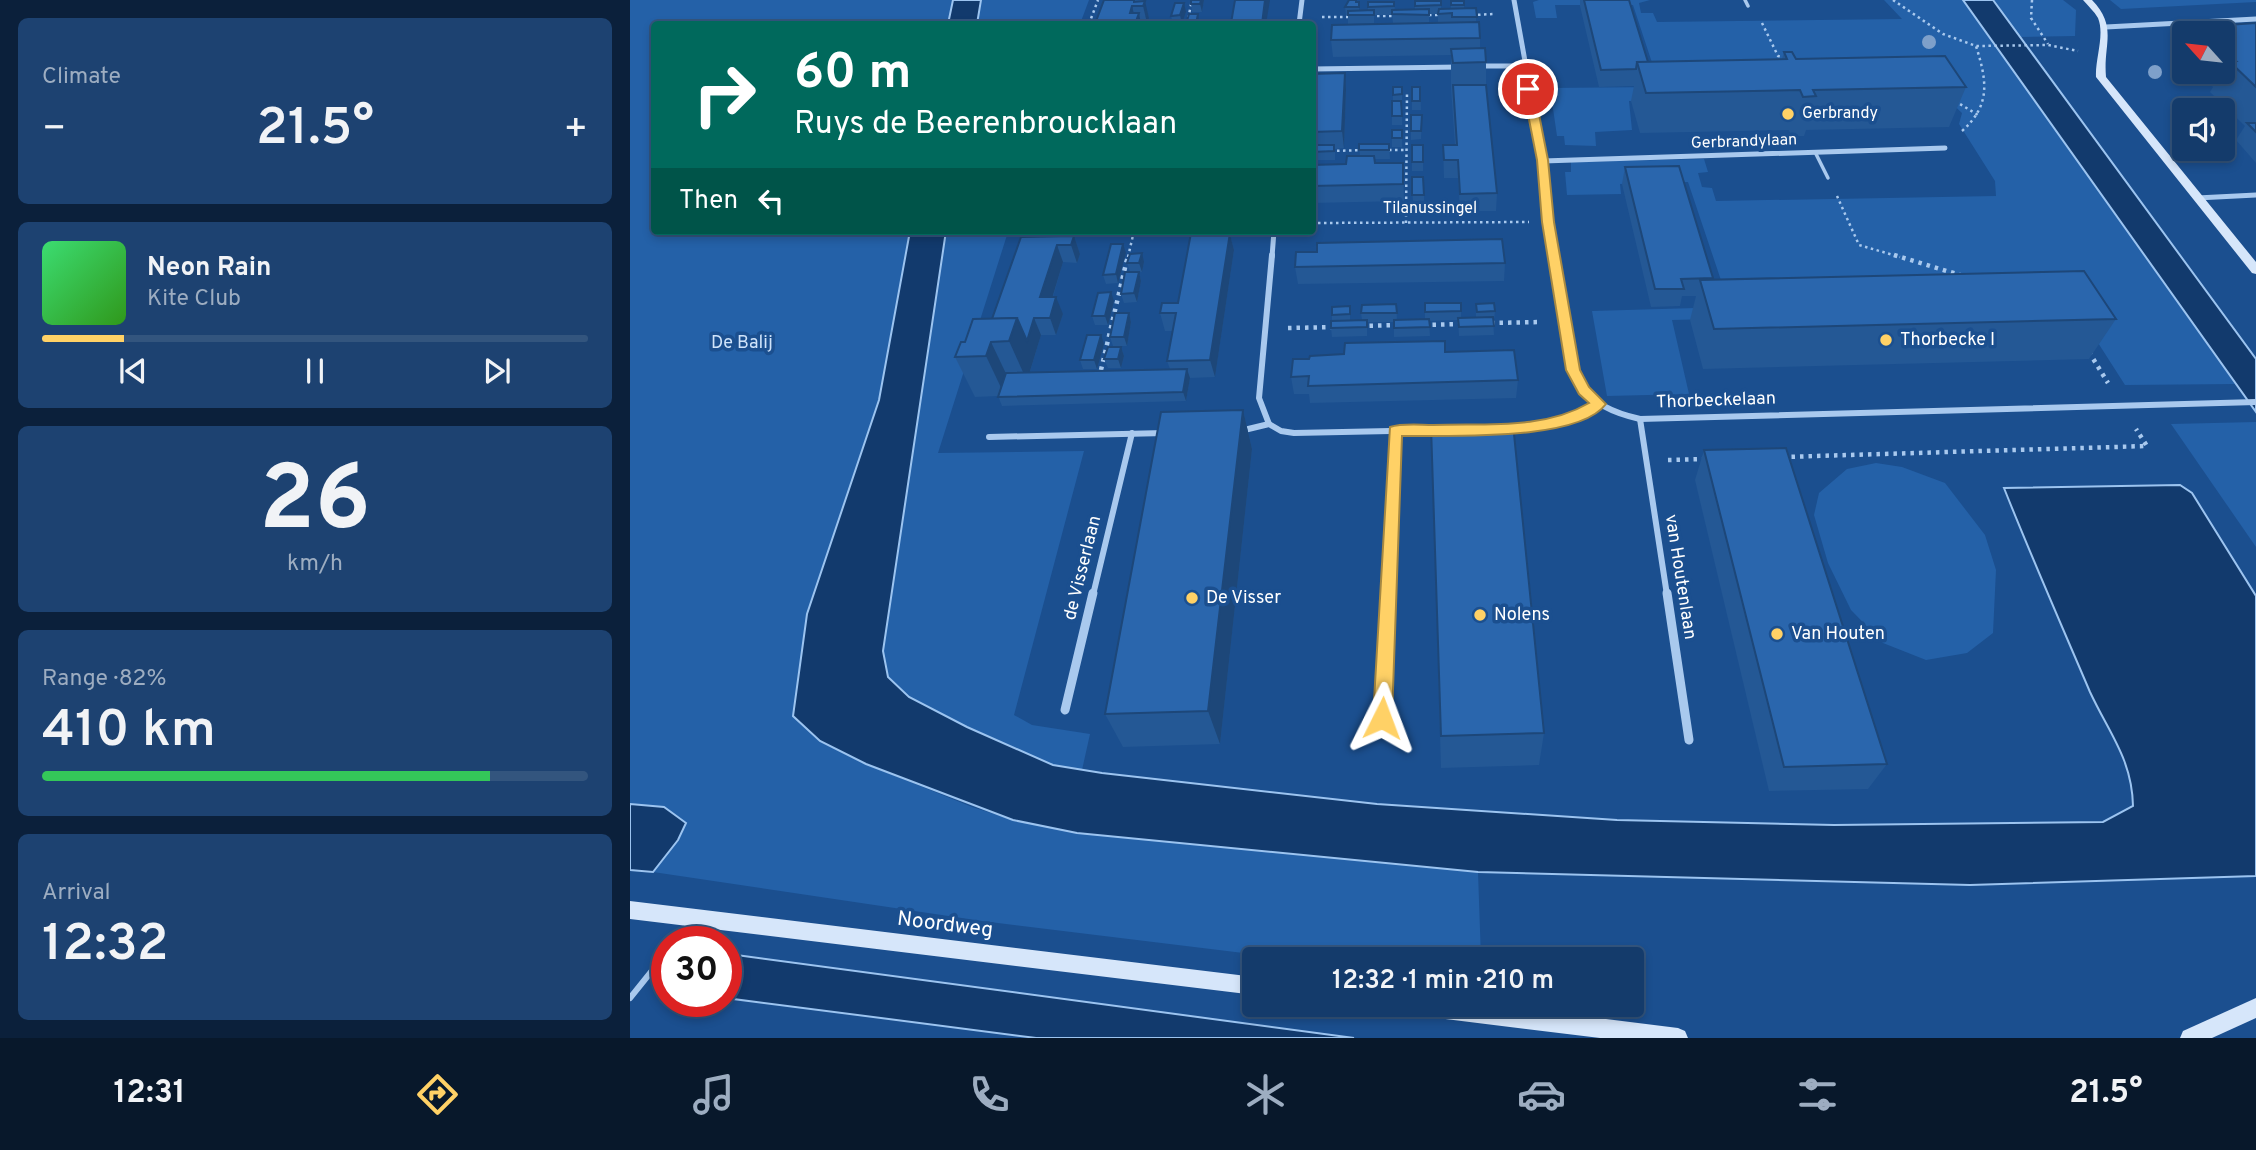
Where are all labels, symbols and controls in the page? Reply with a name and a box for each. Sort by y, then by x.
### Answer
north arrow [2172,21,2235,84]
map controls [2172,21,2235,161]
text: 60 m [794,44,912,106]
icon: right [679,49,770,140]
pin [1498,59,1558,119]
text: Climate [42,63,121,92]
icon: arrive [1509,70,1547,108]
text: 21.5° [256,97,374,163]
button: sound [2172,98,2235,161]
place label: Gerbrandy [1802,104,1878,124]
text: Ruys de Beerenbroucklaan [794,105,1177,145]
text: − [42,106,67,155]
text: + [563,106,588,155]
marker: Gerbrandy [1780,106,1796,122]
street label: Gerbrandylaan [1690,130,1798,154]
icon: left [752,182,790,220]
text: Then [679,185,738,218]
street label: Tilanussingel [1383,199,1477,219]
text: Neon Rain [147,252,272,285]
text: Kite Club [147,285,241,314]
place label: Thorbecke I [1900,329,1995,352]
park label: De Balij [711,332,773,355]
marker: Thorbecke I [1878,332,1894,348]
icon: previous [114,352,152,390]
icon: pause [296,352,334,390]
icon: next [478,352,516,390]
street label: Thorbeckelaan [1656,387,1776,415]
text: 26 [259,447,371,562]
street label: de Visserlaan [1059,513,1107,623]
street label: van Houtenlaan [1659,513,1701,641]
text: km/h [287,550,343,579]
place label: De Visser [1206,587,1281,610]
marker: De Visser [1184,590,1200,606]
place label: Nolens [1494,604,1550,627]
marker: Nolens [1472,607,1488,623]
place label: Van Houten [1791,623,1885,646]
marker: Van Houten [1769,626,1785,642]
text: Range · 82% [42,665,166,694]
position arrow [1345,681,1419,755]
text: 410 km [42,699,216,765]
text: Arrival [42,879,111,908]
street label: Noordweg [896,906,994,944]
text: 12:32 [42,913,168,979]
speed limit sign: 30 [651,926,742,1017]
text: 12:32 · 1 min · 210 m [1332,965,1554,998]
icon: directions [413,1070,462,1119]
icon: music [689,1070,738,1119]
icon: phone [965,1070,1014,1119]
icon: climate [1241,1070,1290,1119]
icon: car [1517,1070,1566,1119]
icon: filters [1793,1070,1842,1119]
text: 12:31 [114,1074,186,1114]
text: 21.5° [2069,1074,2142,1114]

